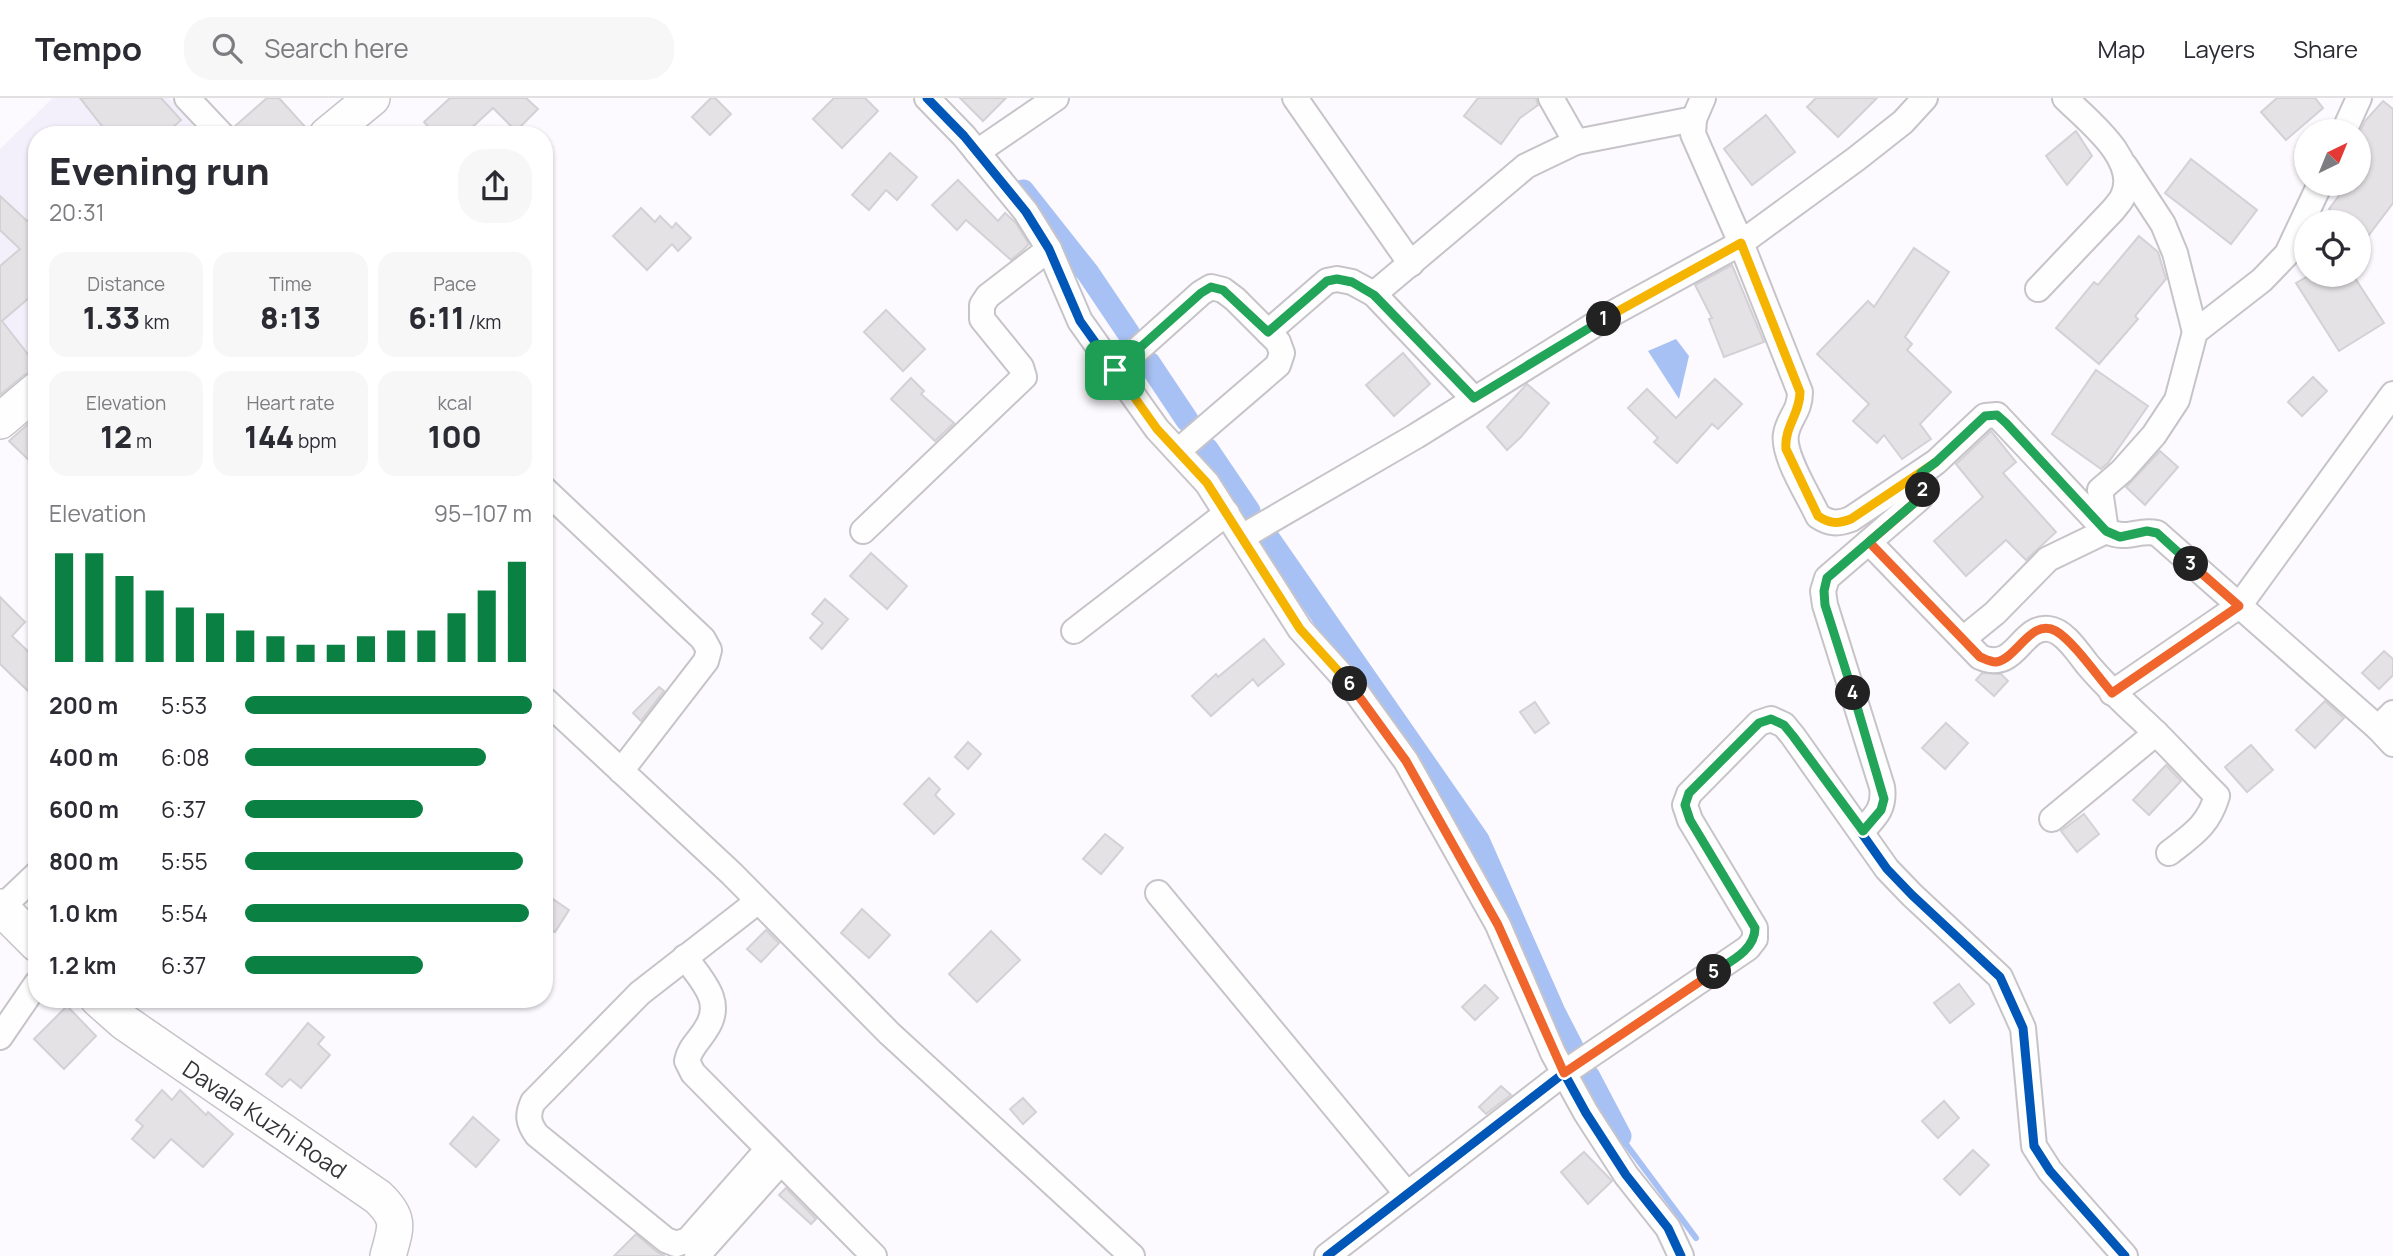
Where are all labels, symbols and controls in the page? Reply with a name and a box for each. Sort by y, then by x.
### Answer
search box [184,17,674,80]
text: Tempo [35,26,142,71]
icon: search [208,29,246,67]
text: Search here [264,30,409,66]
text: Map [2098,32,2145,65]
text: Layers [2183,32,2255,65]
text: Share [2293,32,2358,65]
north arrow [2294,119,2371,196]
map controls [2294,119,2371,287]
text: Evening run [49,144,270,196]
button: share [458,149,532,223]
text: 20:31 [49,196,105,228]
button: locate [2294,210,2371,287]
text: Distance [87,271,165,297]
text: Time [269,271,312,297]
text: Pace [433,271,476,297]
text: 1.33 [83,297,140,338]
text: 8:13 [260,297,321,338]
text: 6:11 [408,297,465,338]
pin: 1 [1586,302,1622,336]
text: 1 [1599,305,1608,331]
text: km [140,309,170,335]
text: /km [465,309,501,335]
pin [1085,340,1145,400]
icon: arrive [1096,351,1134,389]
text: Elevation [86,390,166,416]
text: Heart rate [246,390,335,416]
text: kcal [437,390,472,416]
text: 12 [100,416,132,457]
text: 144 [244,416,294,457]
text: 100 [428,416,482,457]
text: m [132,428,152,454]
text: bpm [294,428,337,454]
pin: 2 [1906,472,1940,508]
text: 2 [1917,476,1928,502]
text: Elevation [49,497,146,529]
text: 95–107 m [434,497,532,529]
pin: 3 [2174,546,2208,582]
text: 3 [2185,550,2196,576]
pin: 6 [1332,666,1368,702]
text: 6 [1344,670,1355,696]
pin: 4 [1836,676,1870,710]
text: 4 [1847,679,1858,705]
text: 200 m [49,689,118,721]
text: 5:53 [161,689,207,721]
text: 400 m [49,741,119,773]
text: 6:08 [161,741,210,773]
text: 600 m [49,793,119,825]
text: 6:37 [161,793,206,825]
text: 800 m [49,845,119,877]
text: 5:55 [161,845,208,877]
text: 1.0 km [49,897,118,929]
text: 5:54 [161,897,208,929]
text: 1.2 km [49,949,116,981]
text: 6:37 [161,949,206,981]
pin: 5 [1696,954,1732,990]
text: 5 [1708,958,1719,984]
street label: Davala Kuzhi Road [177,1052,353,1186]

